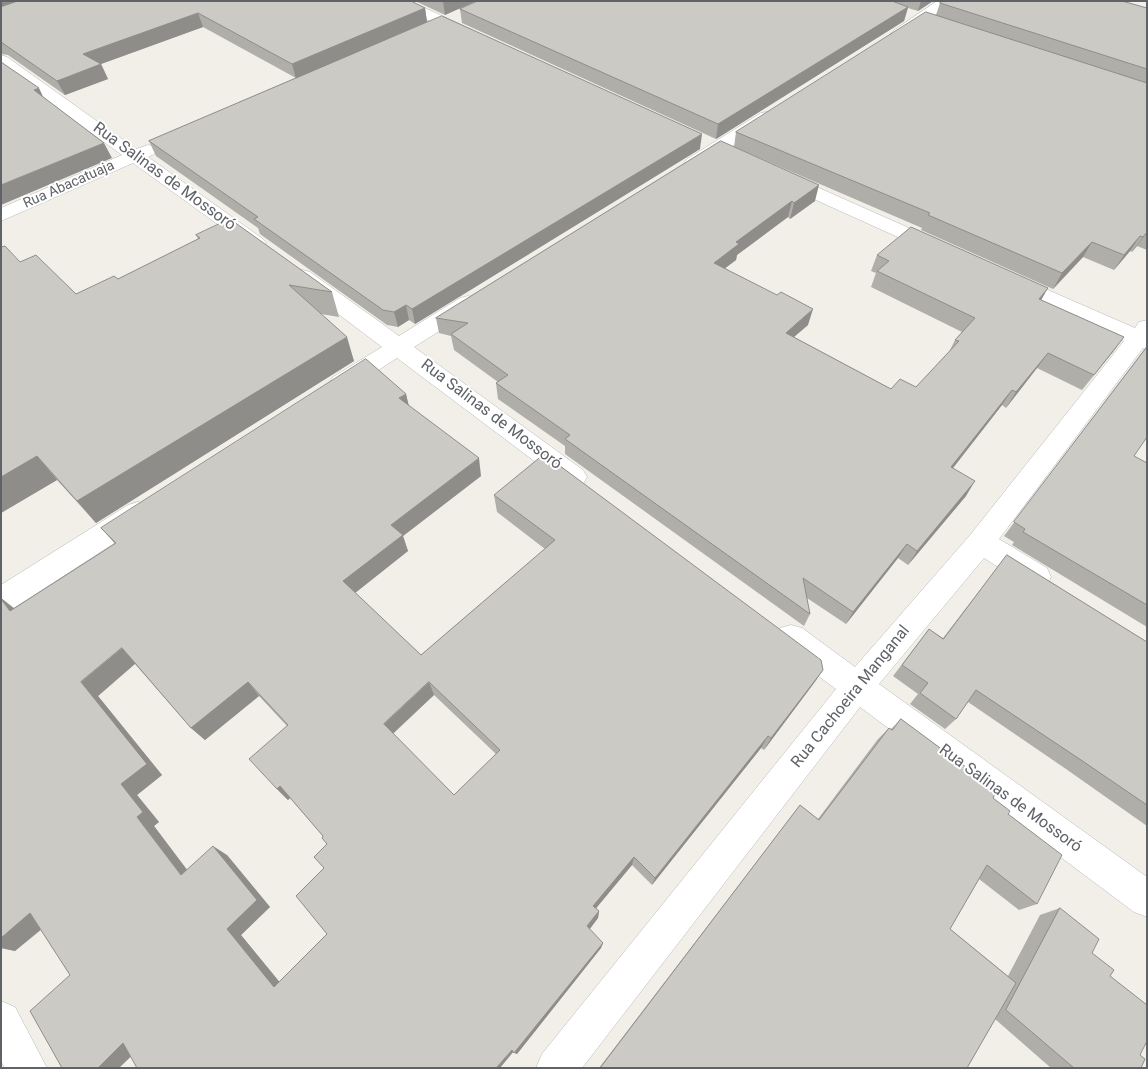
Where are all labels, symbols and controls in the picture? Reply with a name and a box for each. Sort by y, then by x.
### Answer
street label: Rua Salinas de Mossoró [89,119,239,235]
street label: Rua Abacatuaja [21,157,117,213]
street label: Rua Salinas de Mossoró [417,356,565,474]
street label: Rua Cachoeira Manganal [788,622,914,772]
street label: Rua Salinas de Mossoró [935,741,1085,857]

